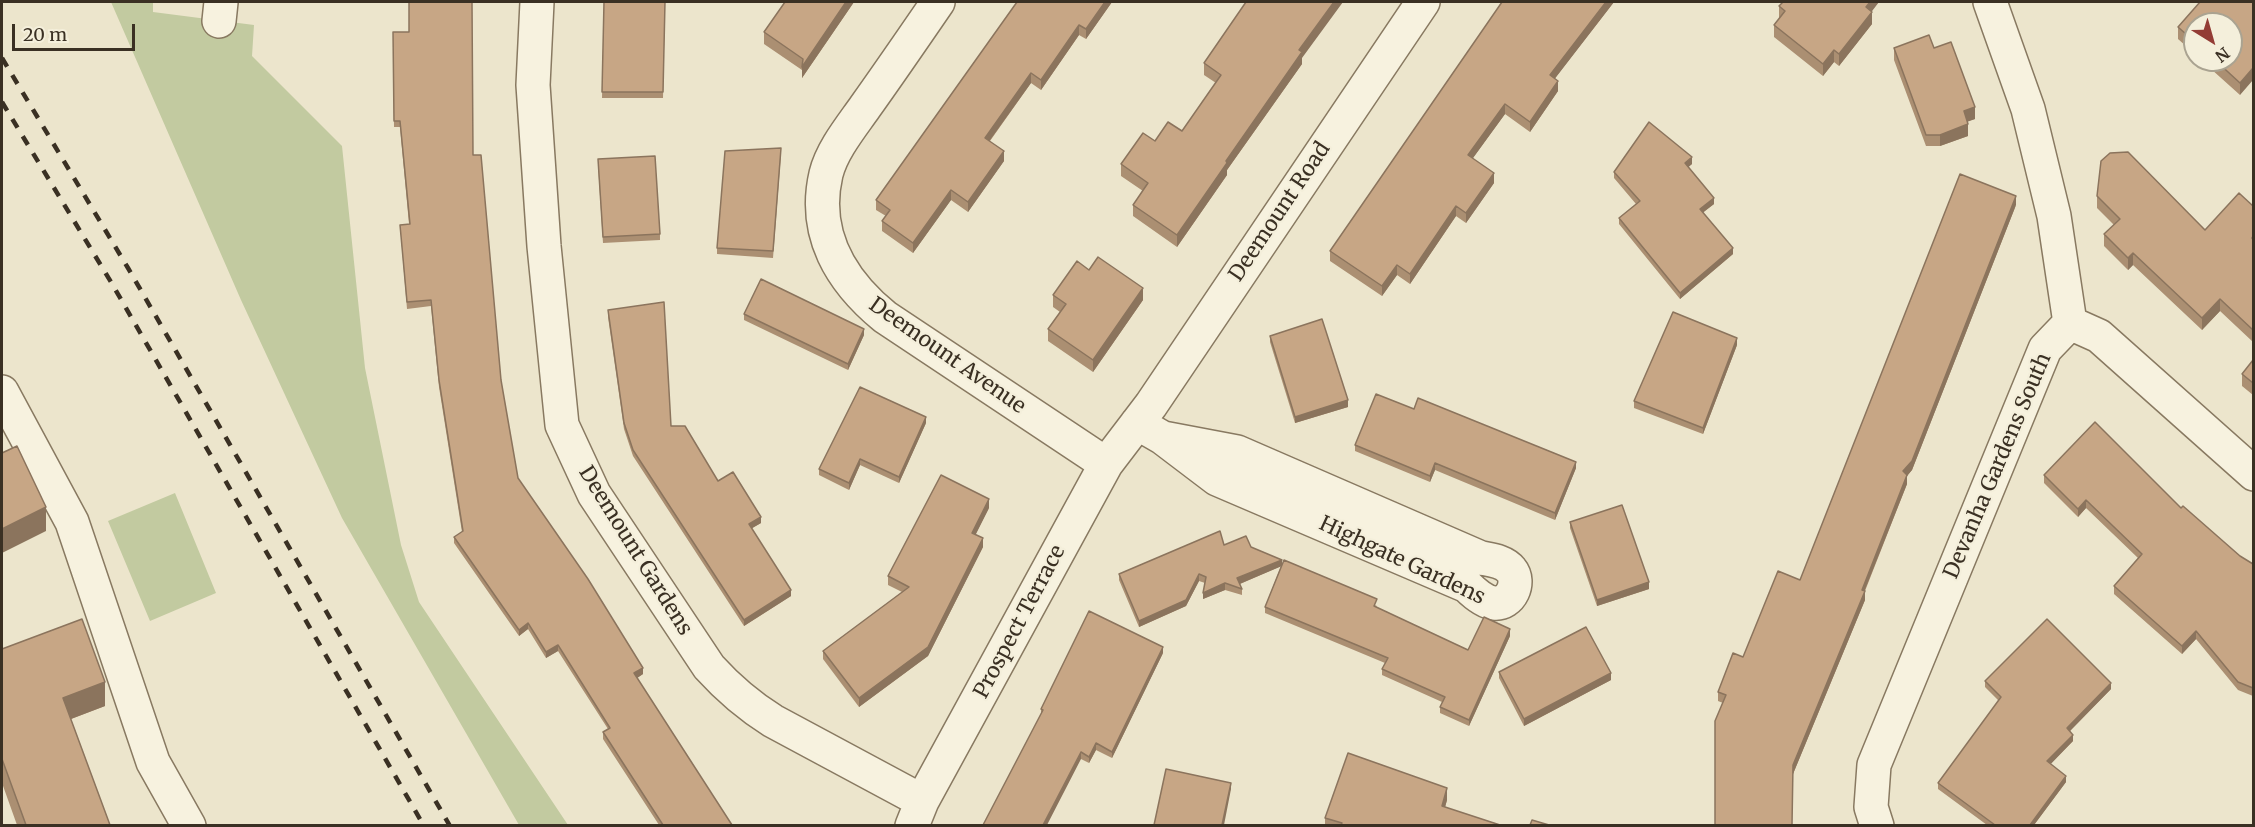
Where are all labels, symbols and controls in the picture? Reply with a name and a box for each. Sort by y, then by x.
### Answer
scale bar [15,12,138,50]
north arrow [2183,12,2243,72]
text: 20 m [23,23,67,46]
text: N [2212,43,2234,67]
street label: Deemount Road [1224,138,1336,286]
street label: Deemount Avenue [864,293,1030,419]
street label: Devanha Gardens South [1939,349,2057,583]
street label: Deemount Gardens [573,462,697,640]
street label: Highgate Gardens [1315,512,1489,610]
street label: Prospect Terrace [969,541,1071,703]

